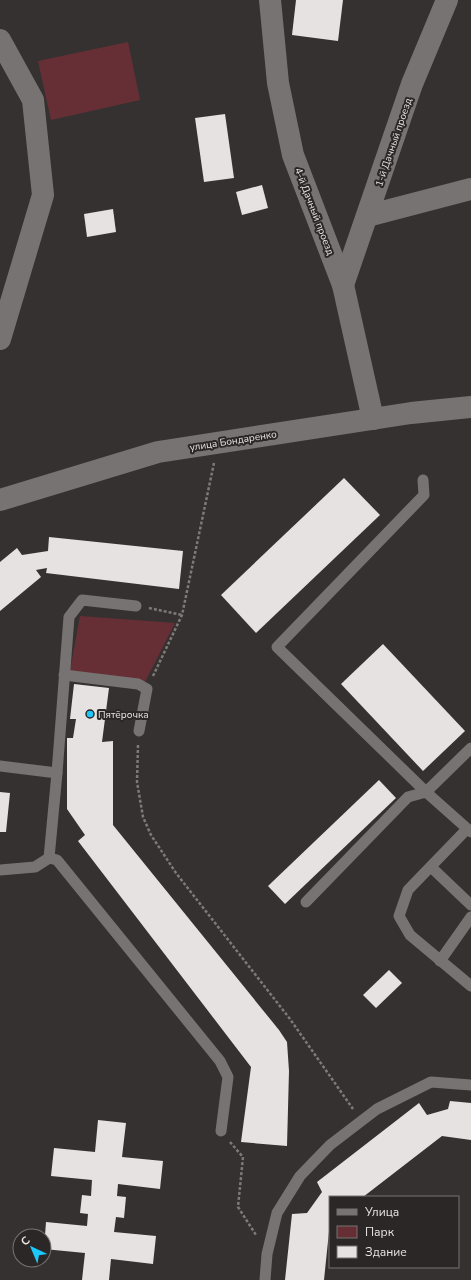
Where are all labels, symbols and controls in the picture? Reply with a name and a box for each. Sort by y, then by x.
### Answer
street label: 1-й Дачный проезд [372,96,416,188]
street label: 4-й Дачный проезд [291,166,337,257]
street label: улица Бондаренко [189,427,278,455]
place label: Пятёрочка [98,708,149,722]
marker: Пятёрочка [85,709,95,719]
legend [329,1196,459,1268]
text: Улица [364,1204,399,1220]
text: Парк [365,1224,395,1240]
north arrow [12,1228,52,1268]
text: С [17,1233,34,1249]
text: Здание [365,1244,407,1260]

